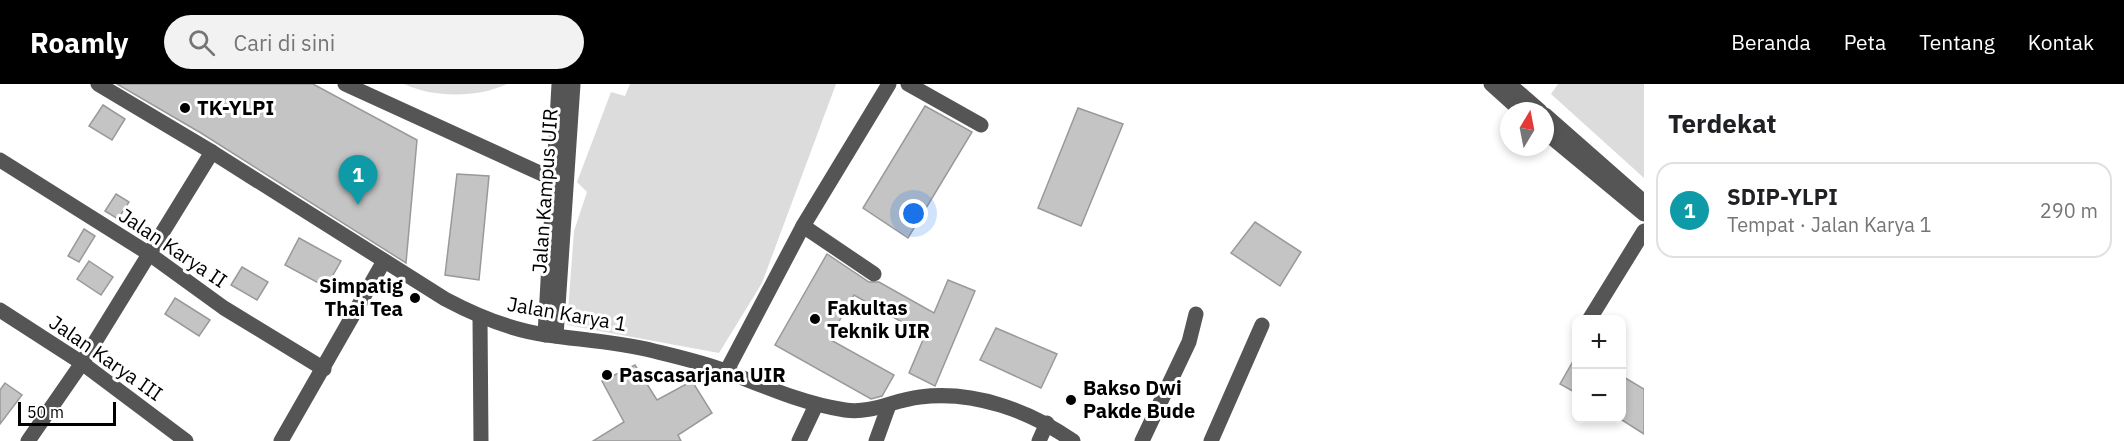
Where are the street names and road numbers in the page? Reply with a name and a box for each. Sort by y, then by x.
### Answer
street label: Jalan Kampus UIR [525,108,564,274]
street label: Jalan Karya II [114,202,233,294]
street label: Jalan Karya 1 [505,290,629,337]
street label: Jalan Karya III [44,308,168,407]

